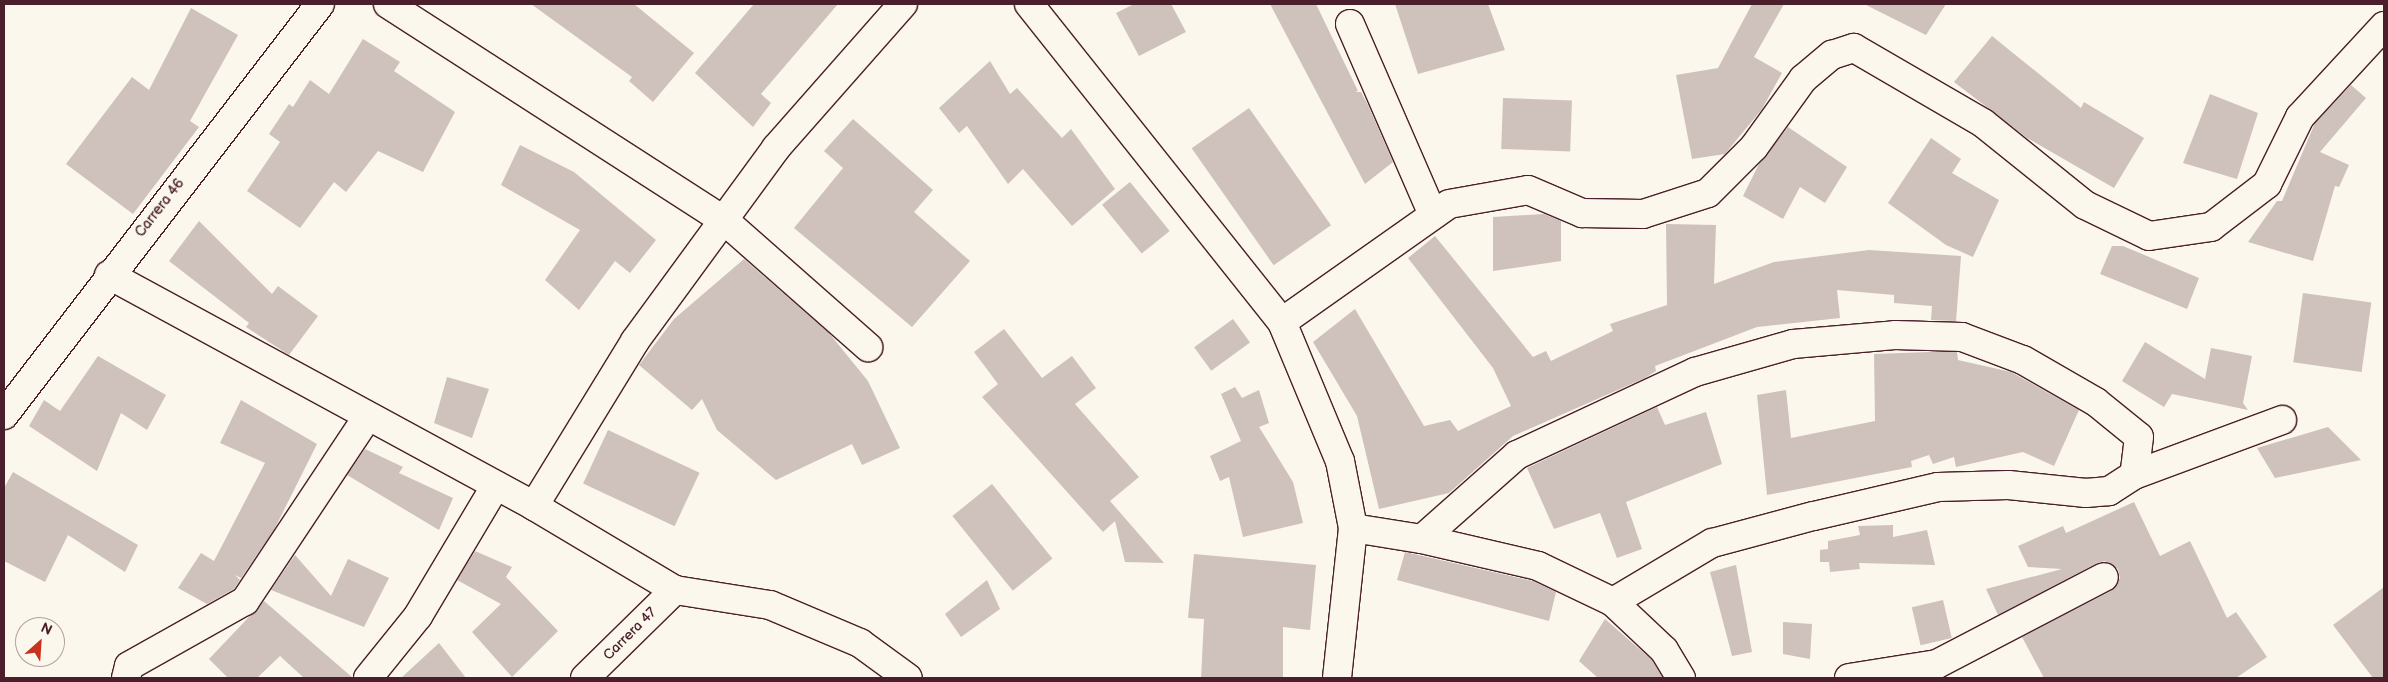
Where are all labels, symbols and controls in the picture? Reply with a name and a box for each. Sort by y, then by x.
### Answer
street label: Carrera 46 [132,175,188,241]
street label: Carrera 47 [600,604,660,664]
north arrow [15,617,65,667]
text: N [38,619,55,639]

